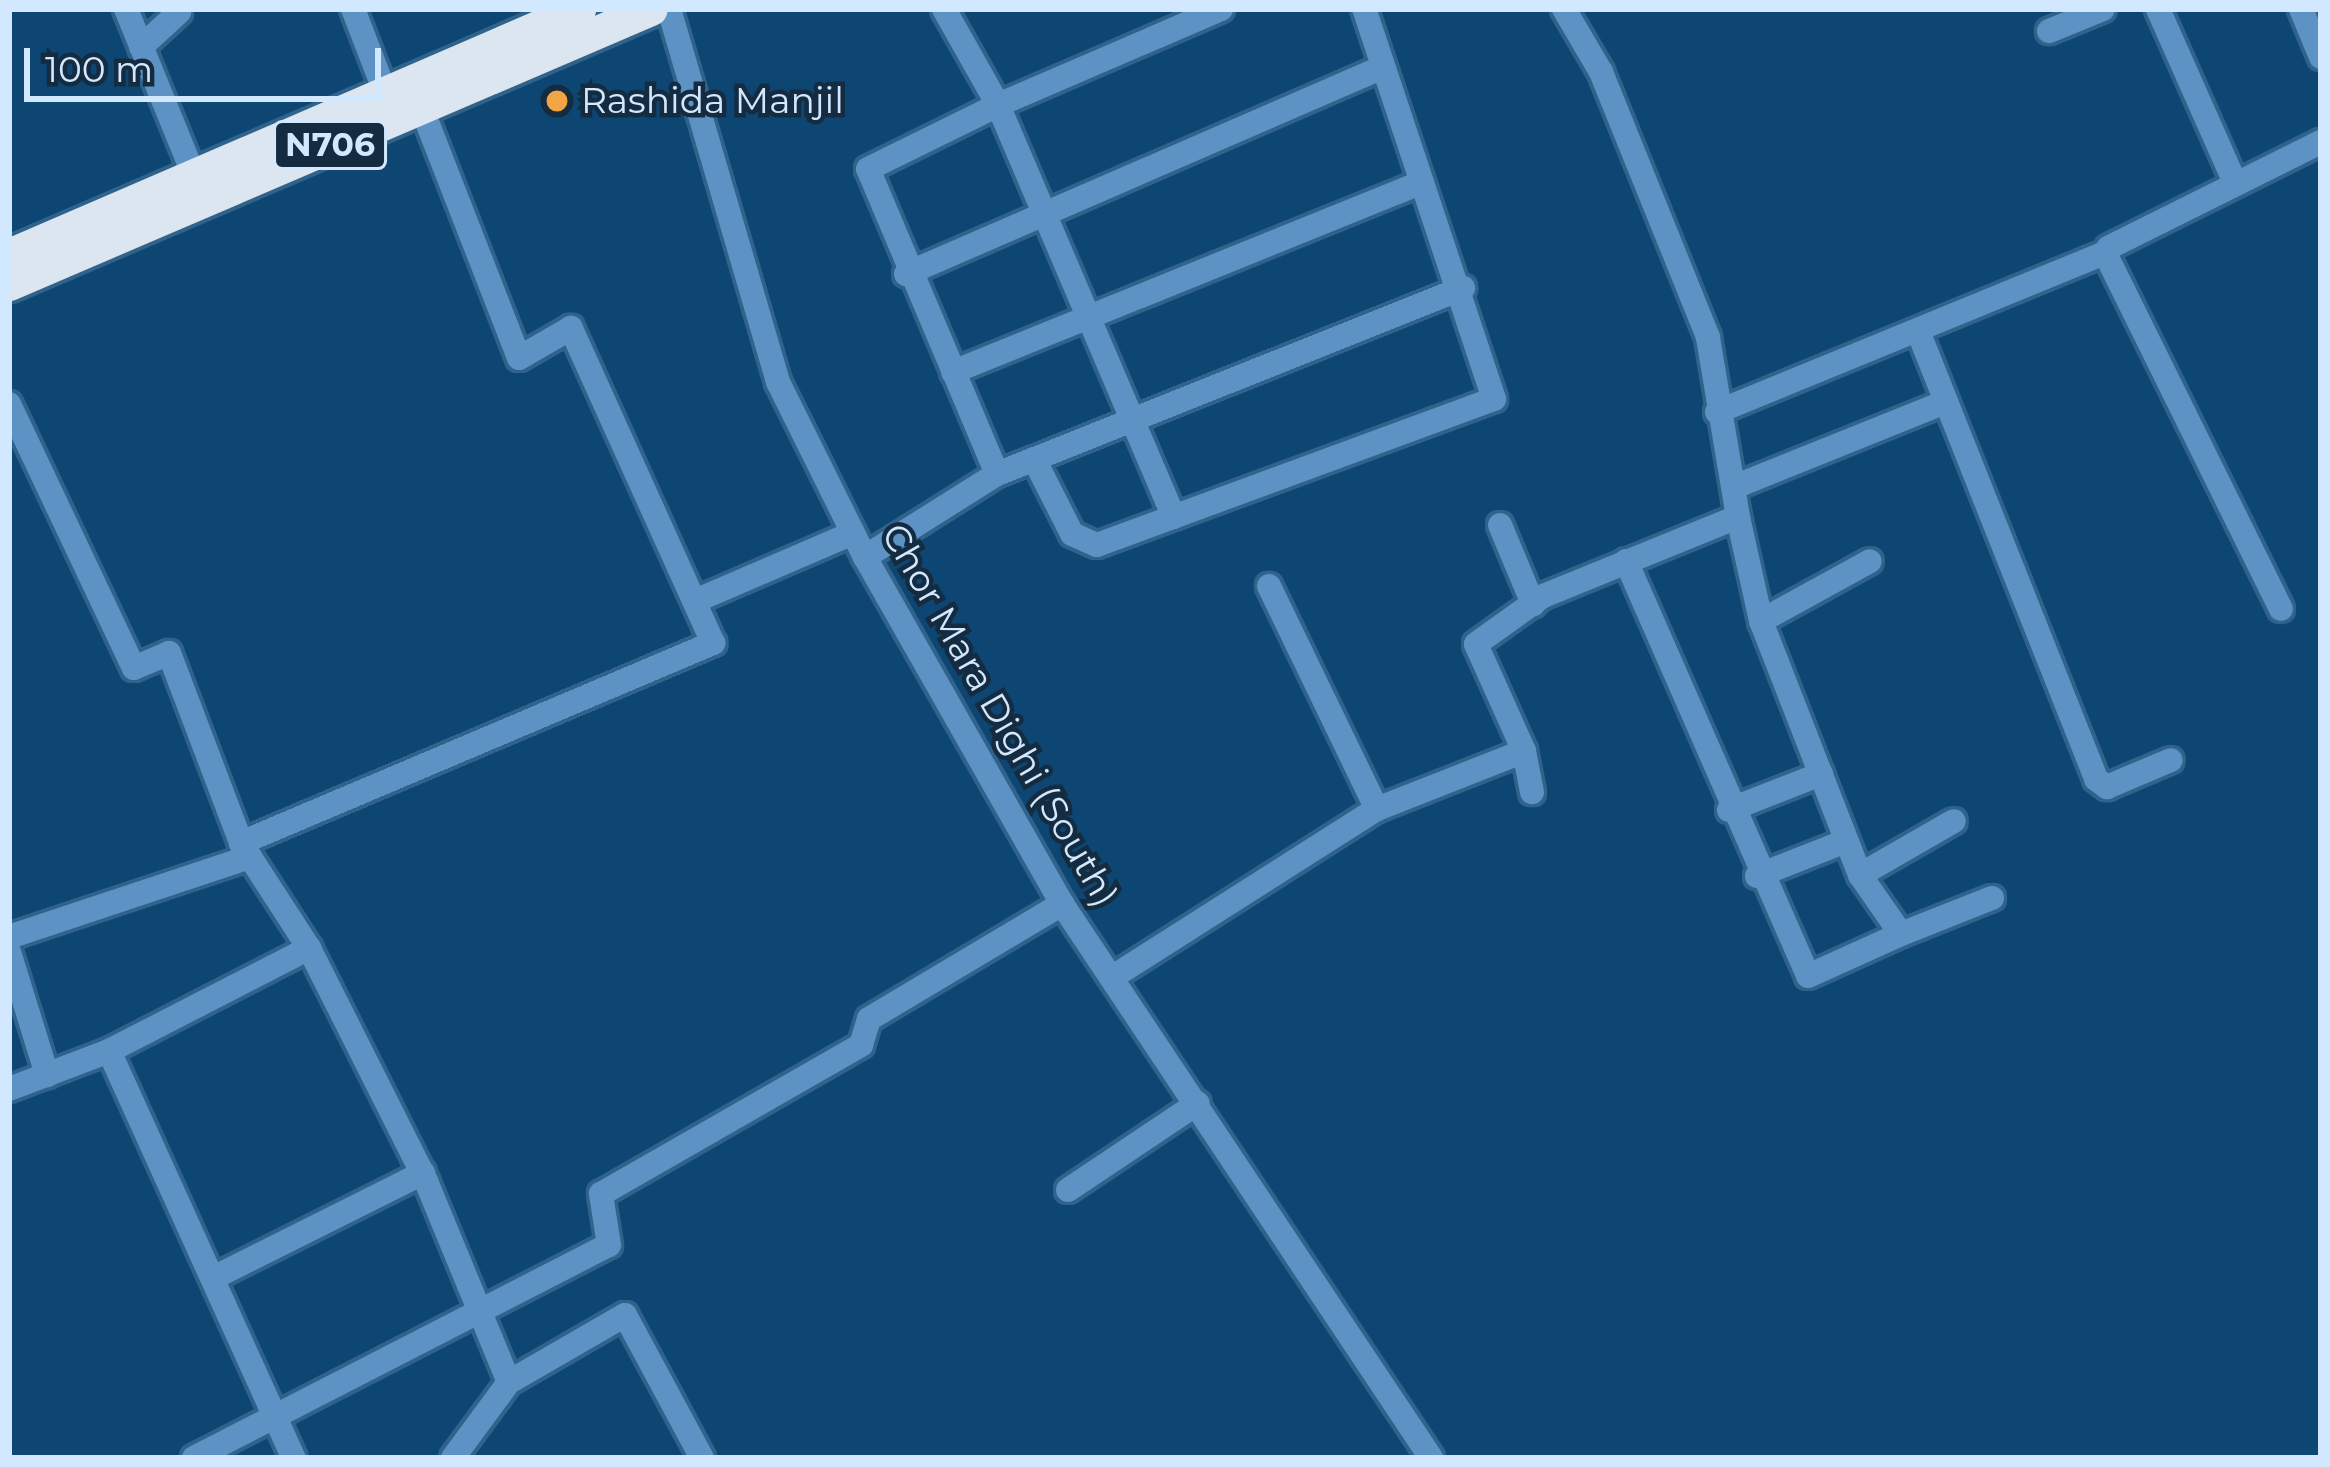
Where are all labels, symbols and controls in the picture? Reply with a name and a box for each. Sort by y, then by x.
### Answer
scale bar [30,24,387,98]
text: 100 m [45,47,153,91]
place label: Rashida Manjil [581,79,844,123]
marker: Rashida Manjil [544,88,570,114]
road number: N706 [273,118,387,172]
street label: Chor Mara Dighi (South) [873,516,1127,914]

